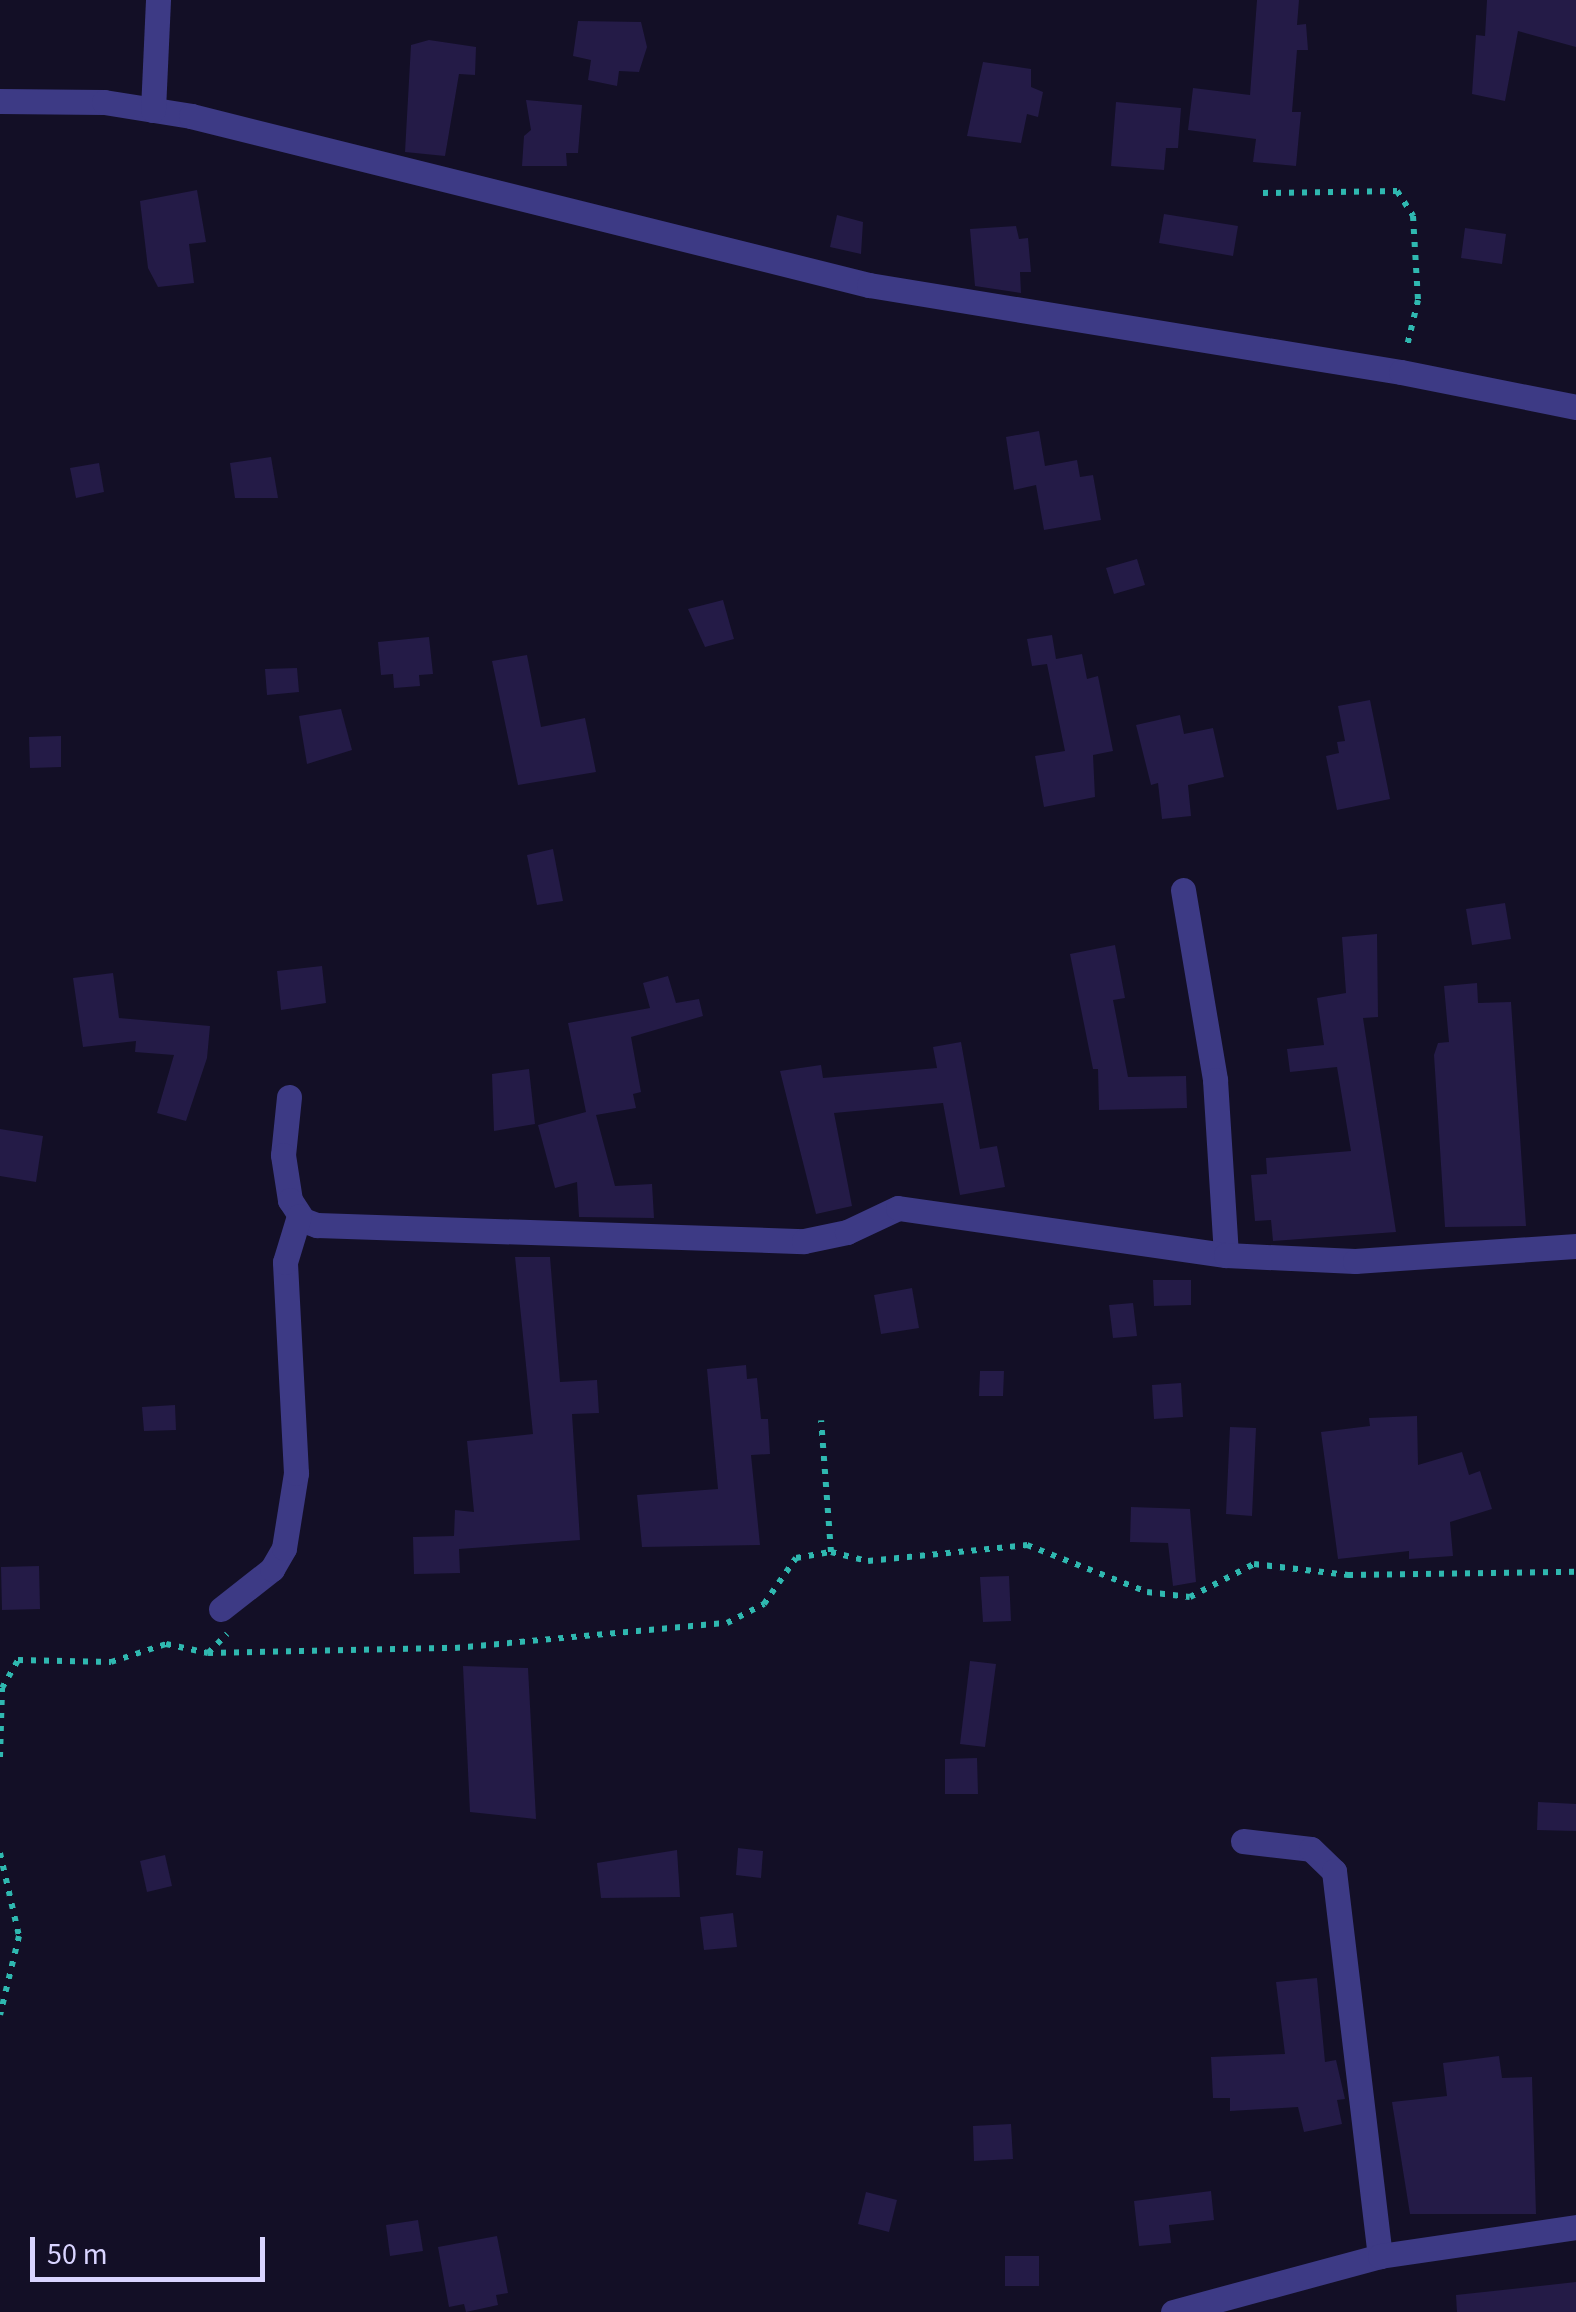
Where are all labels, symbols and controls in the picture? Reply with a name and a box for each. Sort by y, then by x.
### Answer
scale bar [35,2217,270,2279]
text: 50 m [47,2233,108,2276]

